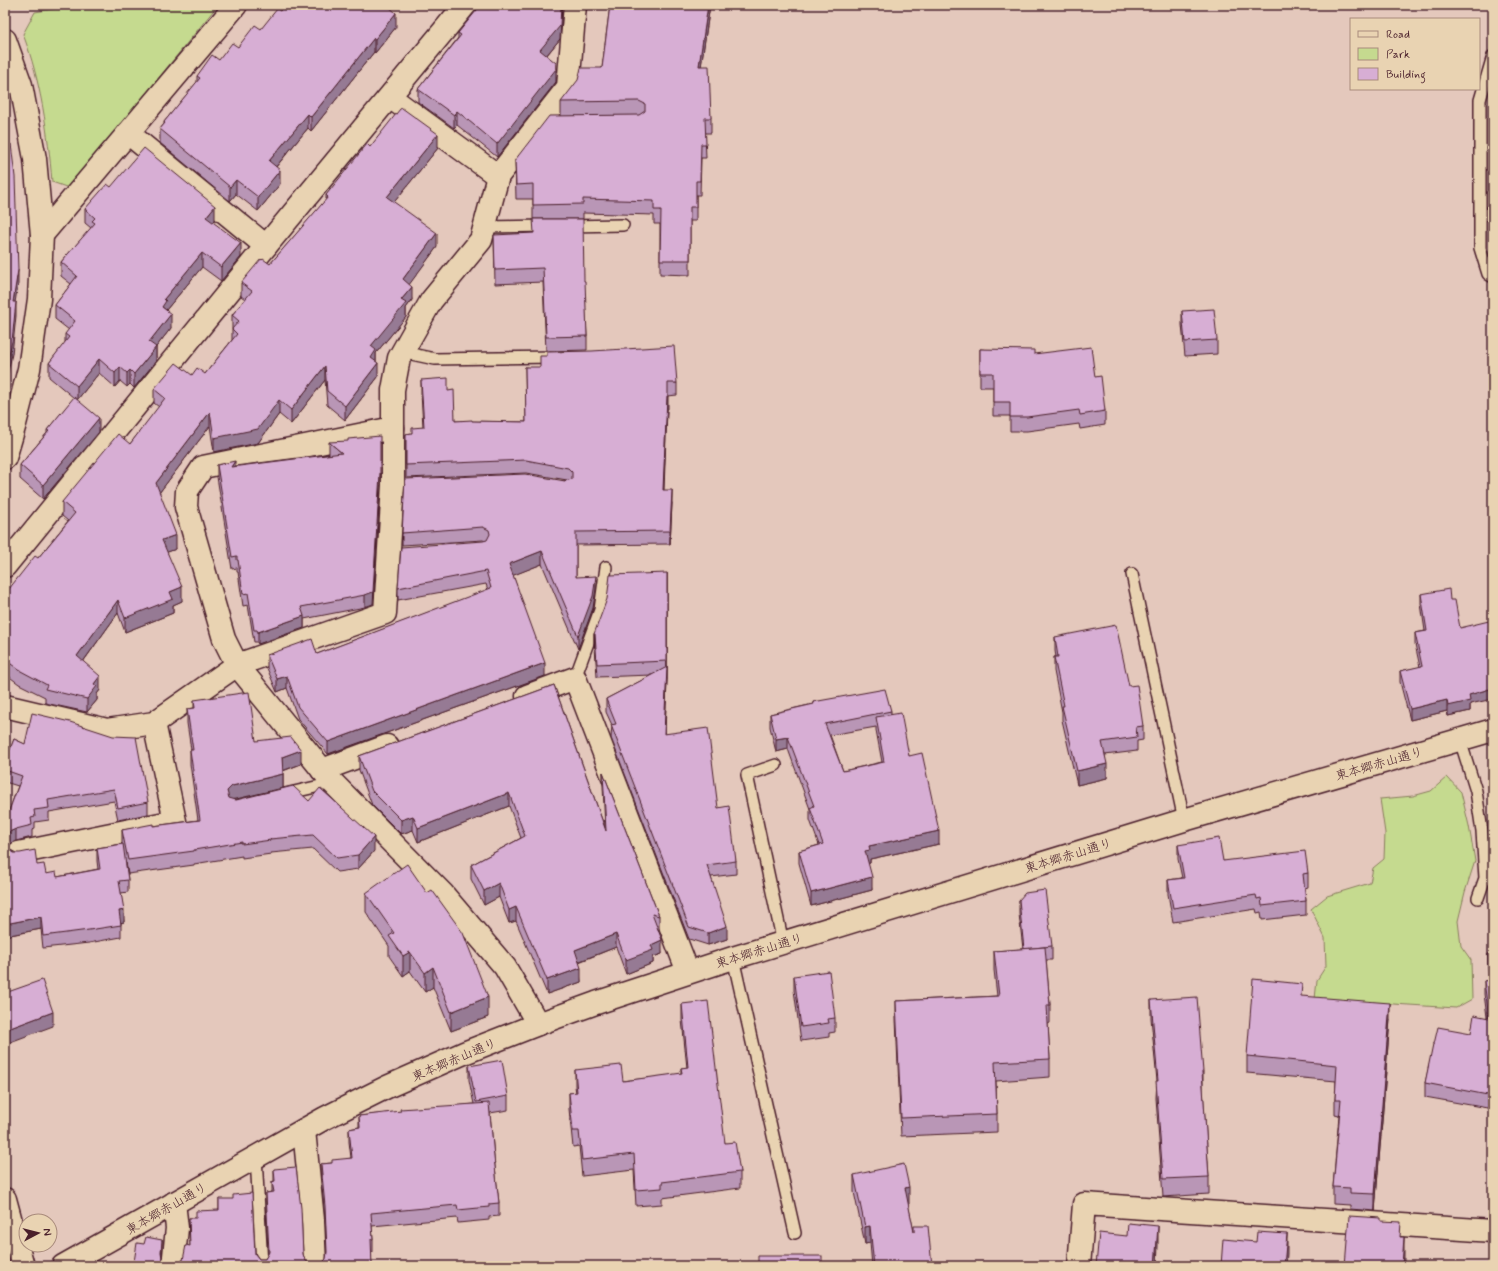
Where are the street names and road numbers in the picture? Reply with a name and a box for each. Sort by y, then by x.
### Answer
street label: 東本郷赤山通り [1333,744,1426,785]
street label: 東本郷赤山通り [1022,835,1114,878]
street label: 東本郷赤山通り [713,930,805,973]
street label: 東本郷赤山通り [409,1035,500,1086]
street label: 東本郷赤山通り [123,1179,210,1239]

